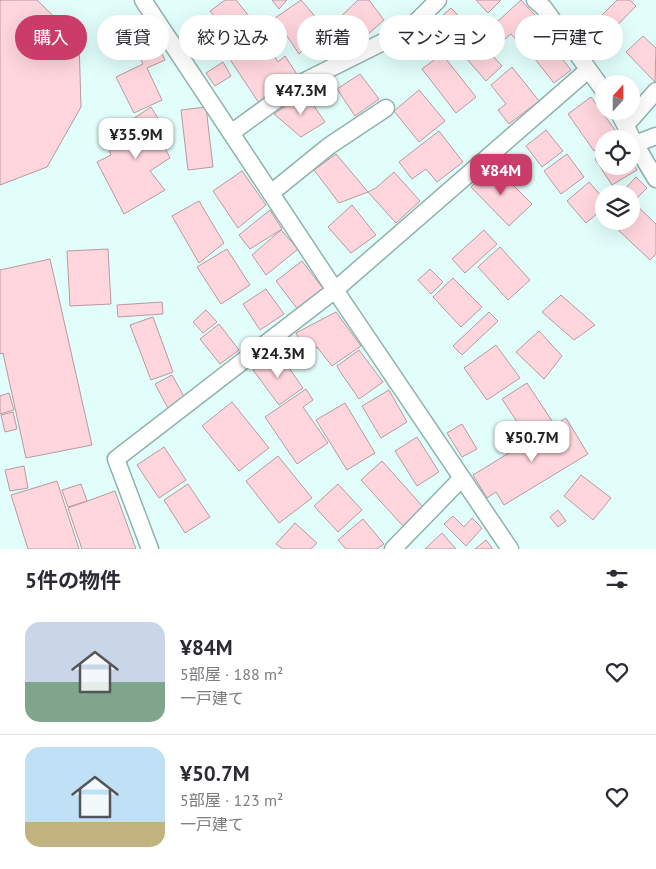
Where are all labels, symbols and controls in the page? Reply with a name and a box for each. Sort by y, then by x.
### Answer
chip: 購入 [15,15,87,60]
chip: 賃貸 [97,15,169,60]
chip: 絞り込み [179,15,287,60]
chip: 新着 [297,15,369,60]
chip: マンション [379,15,505,60]
chip: 一戸建て [515,15,623,60]
pin: ¥47.3M [260,74,342,116]
north arrow [595,75,640,120]
map controls [595,75,640,230]
text: ¥47.3M [275,80,327,100]
pin: ¥35.9M [95,118,177,160]
text: ¥35.9M [109,124,163,144]
button: locate [595,130,640,175]
pin: ¥84M [471,154,531,196]
text: ¥84M [481,160,521,180]
button: layers [595,185,640,230]
pin: ¥24.3M [237,336,319,379]
text: ¥24.3M [251,343,305,363]
pin: ¥50.7M [491,420,573,463]
text: ¥50.7M [505,427,559,447]
icon: filters [603,565,631,593]
text: 5件の物件 [25,567,121,594]
text: ¥84M [180,634,233,661]
icon: home [65,642,125,702]
icon: heart [603,658,631,686]
text: 5部屋 · 188 m² [180,664,283,684]
text: 一戸建て [180,688,244,708]
text: ¥50.7M [180,760,250,787]
icon: home [65,767,125,827]
icon: heart [603,783,631,811]
text: 5部屋 · 123 m² [180,790,283,810]
text: 一戸建て [180,814,244,834]

